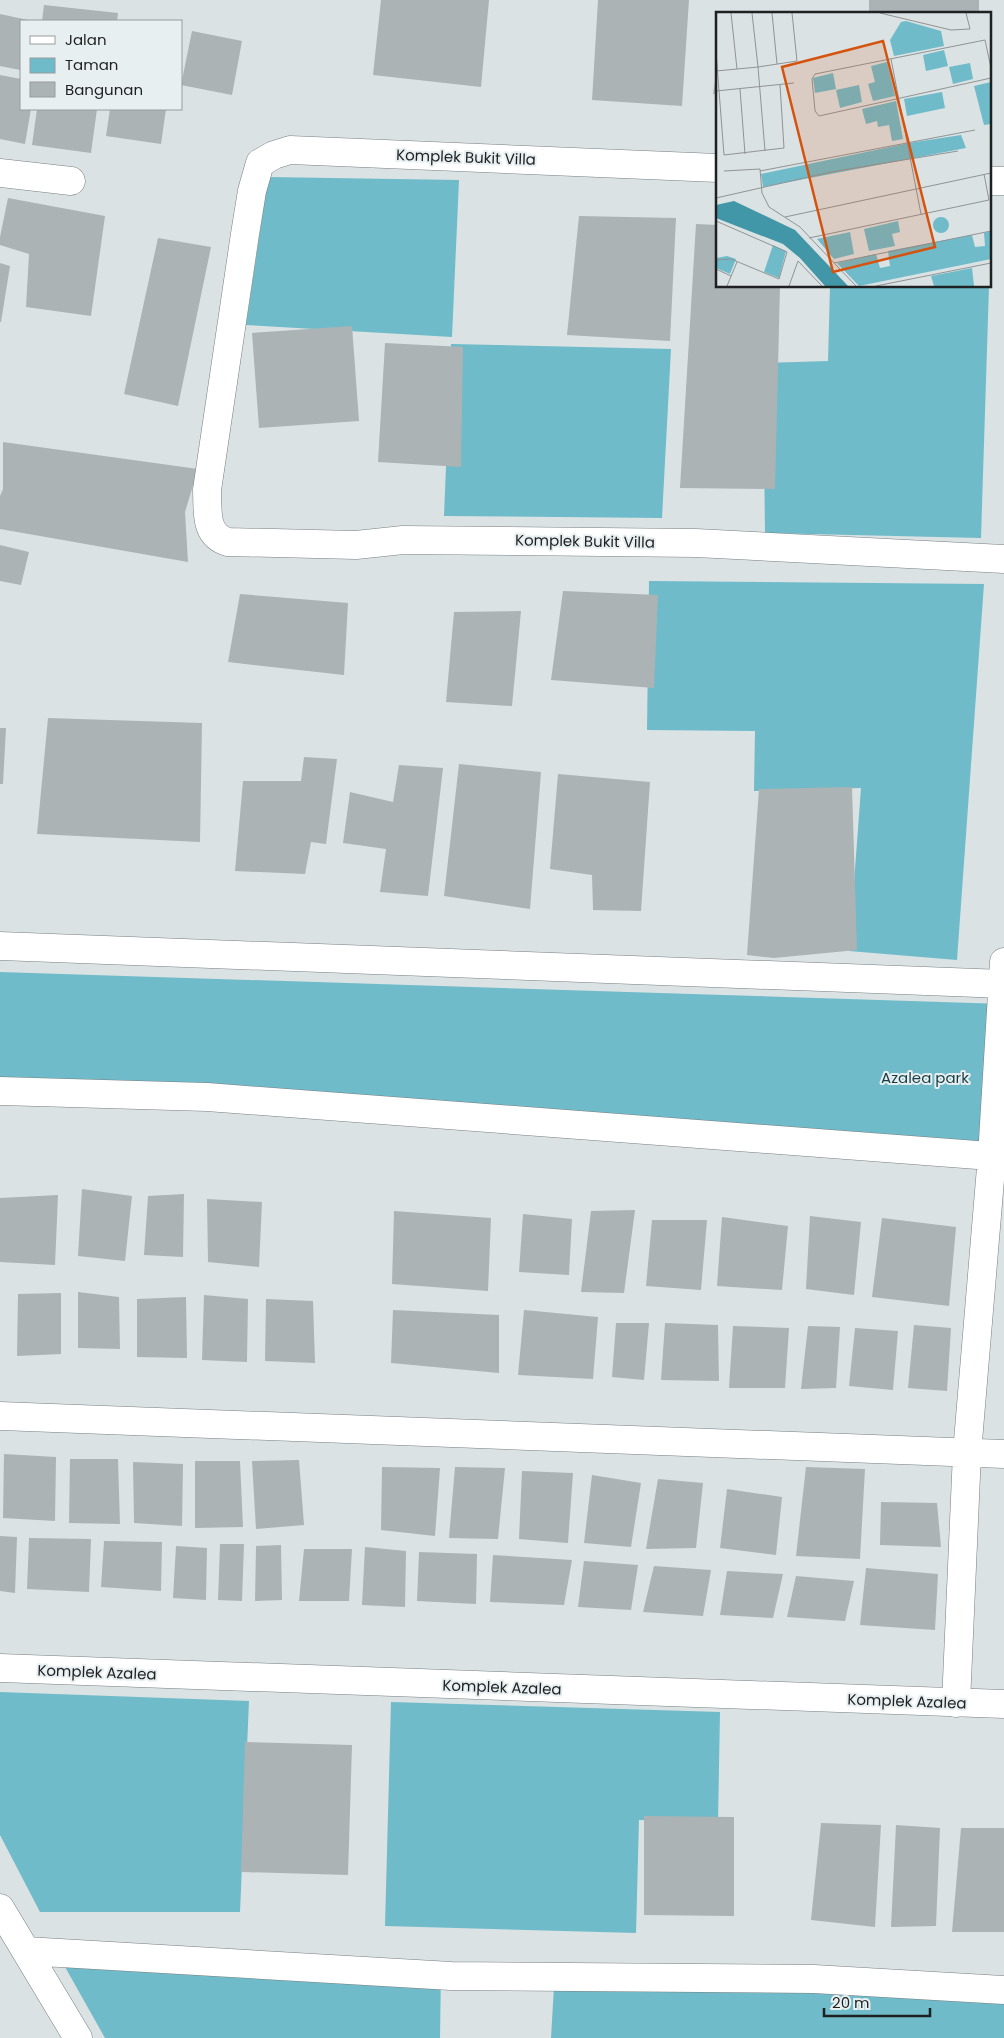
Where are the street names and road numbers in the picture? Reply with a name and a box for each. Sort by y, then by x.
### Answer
street label: Komplek Bukit Villa [396,144,536,170]
street label: Komplek Bukit Villa [515,529,655,553]
street label: Komplek Azalea [37,1659,157,1685]
street label: Komplek Azalea [442,1674,562,1700]
street label: Komplek Azalea [847,1688,967,1714]

